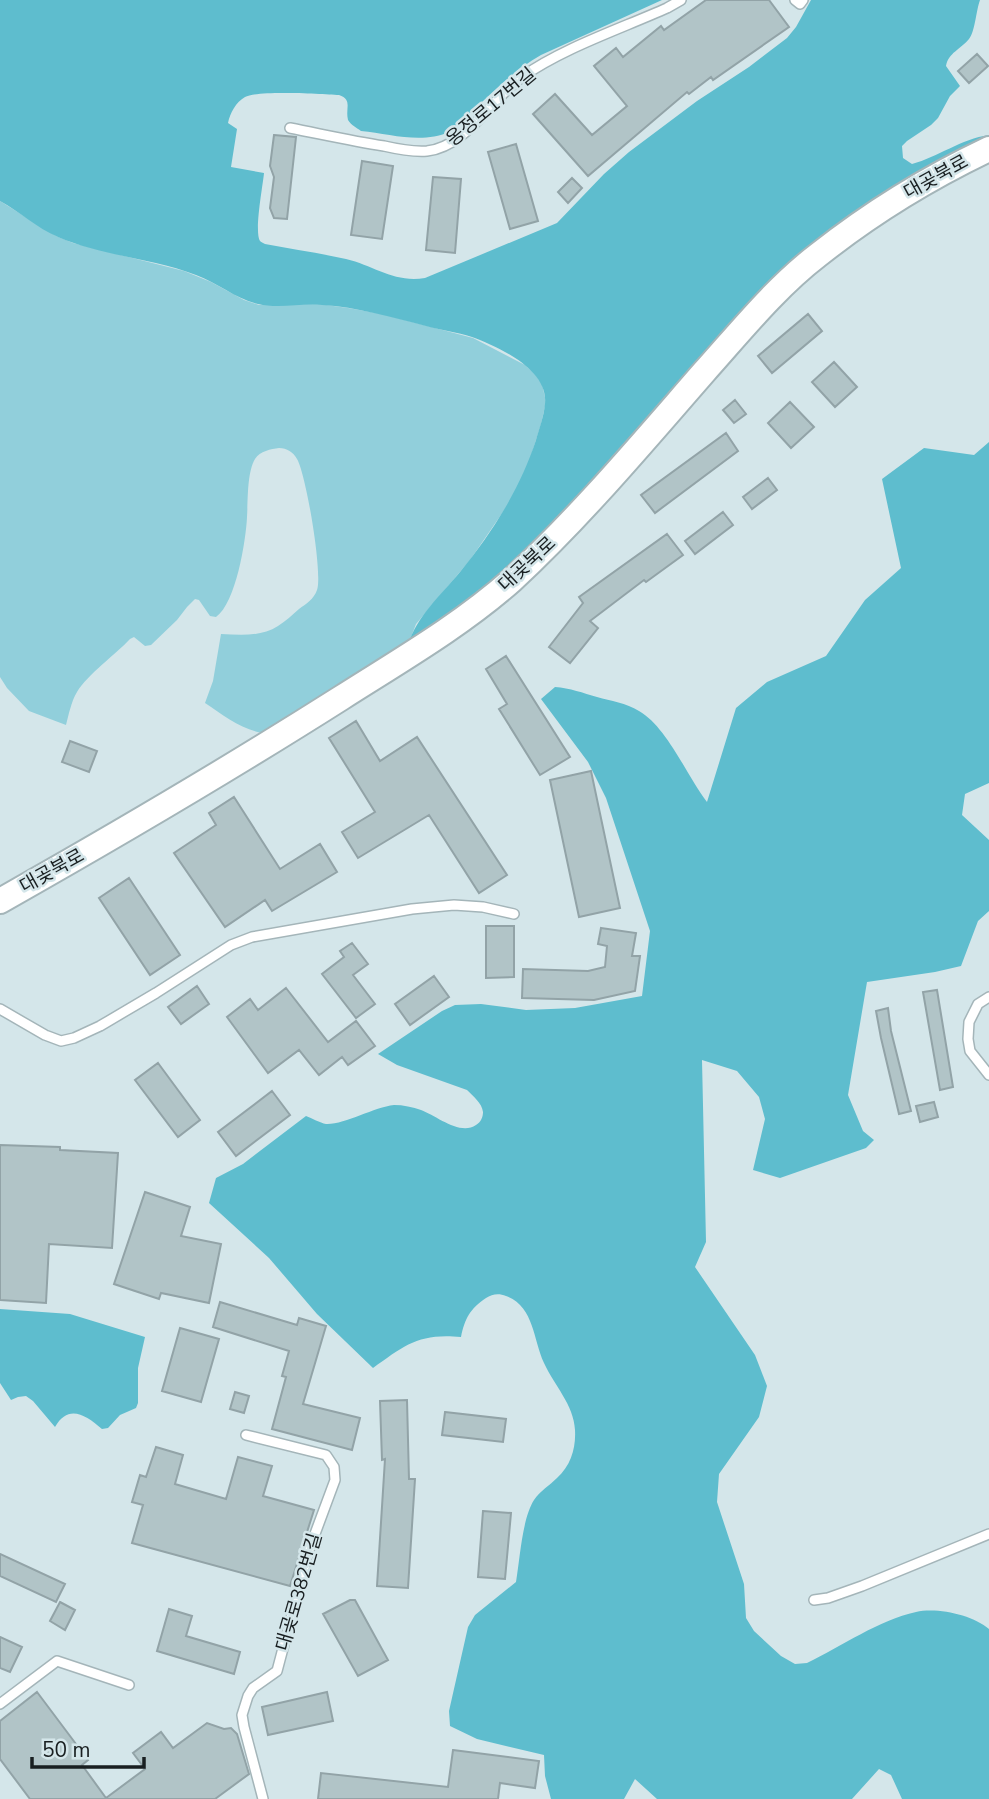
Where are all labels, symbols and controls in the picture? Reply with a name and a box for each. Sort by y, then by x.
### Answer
street label: 옹정로17번길 [440,62,542,152]
street label: 대곶북로 [899,149,973,205]
street label: 대곶북로 [493,531,561,597]
street label: 대곶북로 [15,843,89,899]
street label: 대곶로382번길 [270,1530,328,1654]
scale bar [32,1726,144,1770]
text: 50 m [42,1736,91,1764]

